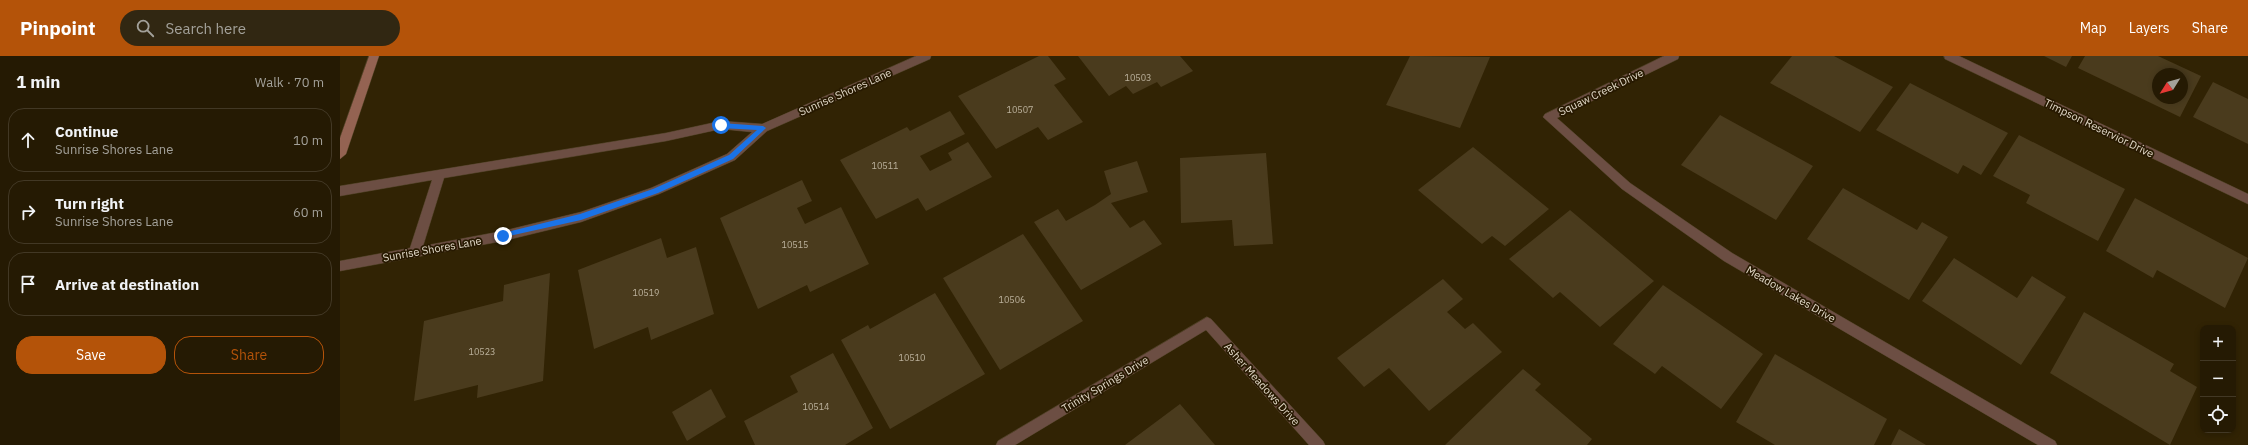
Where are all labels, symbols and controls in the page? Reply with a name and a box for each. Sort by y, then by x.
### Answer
search box [120,10,400,46]
text: Pinpoint [20,16,96,40]
icon: search [134,17,156,39]
text: Search here [166,19,246,38]
text: Map [2080,19,2107,37]
text: Layers [2129,19,2170,37]
text: Share [2192,19,2228,37]
street label: Sunrise Shores Lane [796,65,894,119]
street label: Squaw Creek Drive [1556,65,1646,119]
north arrow [2152,68,2188,104]
text: 1 min [16,71,60,93]
house number: 10503 [1124,72,1152,83]
text: Walk · 70 m [255,74,324,91]
street label: Timpson Reservior Drive [2042,95,2156,161]
house number: 10507 [1006,104,1034,115]
route start [712,116,730,134]
text: Continue [55,122,119,141]
icon: ahead [17,129,39,151]
text: 10 m [293,132,323,149]
text: Sunrise Shores Lane [55,141,173,158]
house number: 10511 [871,160,899,171]
text: Turn right [55,194,124,213]
icon: right [17,201,39,223]
text: 60 m [293,204,323,221]
text: Sunrise Shores Lane [55,213,173,230]
route end [494,227,512,245]
street label: Sunrise Shores Lane [381,233,483,265]
house number: 10515 [781,239,809,250]
street label: Meadow Lakes Drive [1744,263,1838,325]
icon: arrive [17,273,39,295]
text: Arrive at destination [55,275,199,294]
house number: 10519 [632,287,660,298]
house number: 10506 [998,294,1026,305]
map controls [2200,325,2236,433]
button: + [2200,325,2236,361]
button: Save [16,336,166,374]
button: Share [174,336,324,374]
street label: Asher Meadows Drive [1221,340,1303,428]
house number: 10523 [468,346,496,357]
house number: 10510 [898,352,926,363]
street label: Trinity Springs Drive [1059,353,1151,415]
button: − [2200,361,2236,397]
button: locate [2200,397,2236,433]
house number: 10514 [802,401,830,412]

